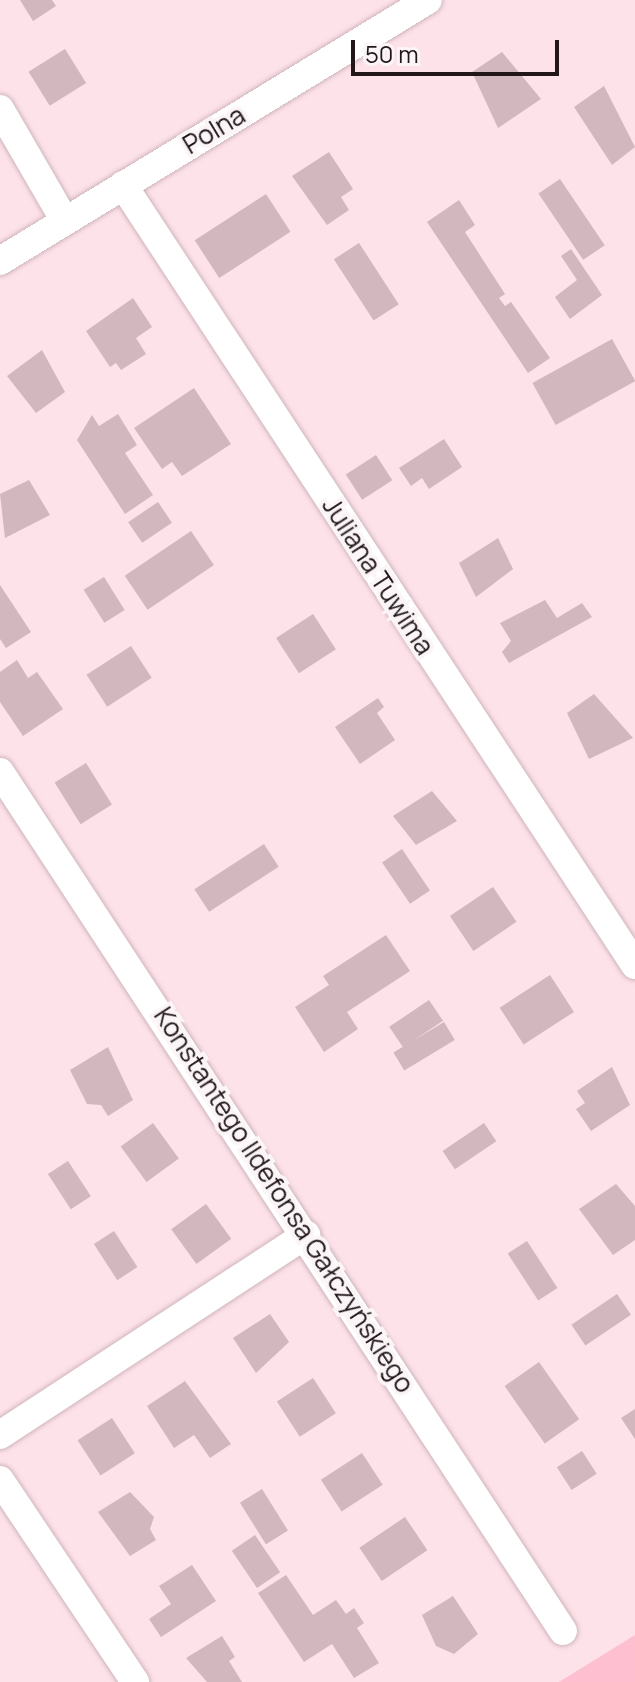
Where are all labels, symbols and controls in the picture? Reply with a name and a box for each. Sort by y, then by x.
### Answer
scale bar [355,24,563,74]
text: 50 m [365,37,419,70]
street label: Polna [177,99,251,161]
street label: Juliana Tuwima [316,491,440,661]
street label: Konstantego Ildefonsa Gałczyńskiego [147,1001,421,1399]

